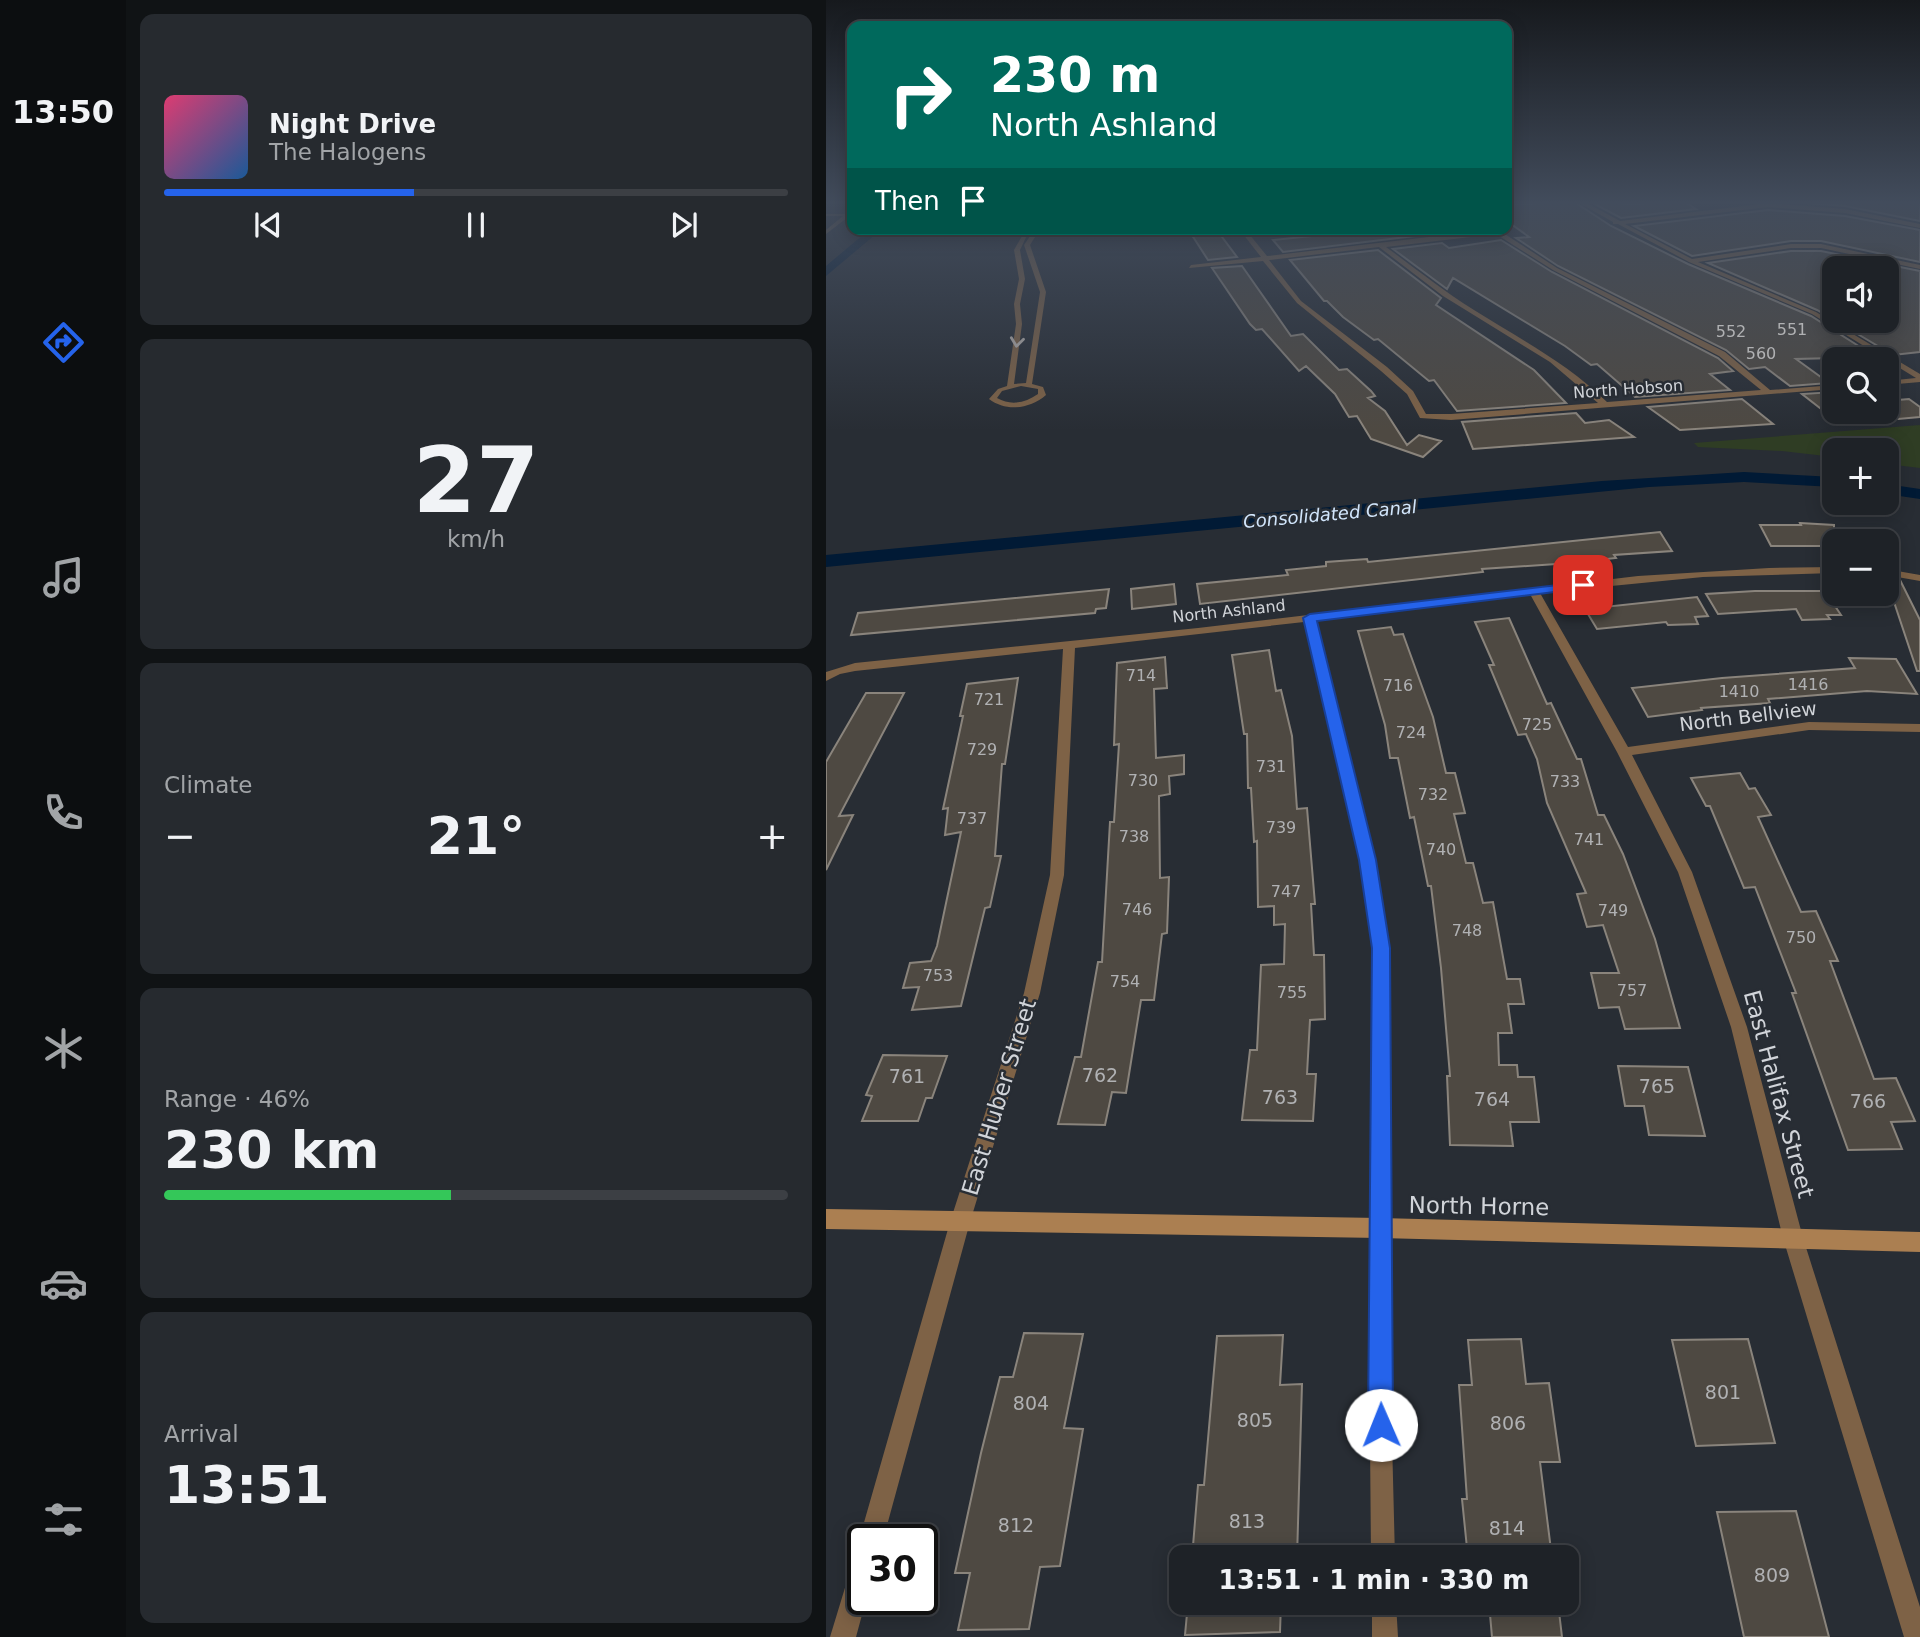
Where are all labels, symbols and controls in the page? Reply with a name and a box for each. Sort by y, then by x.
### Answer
text: 230 m [990,47,1160,104]
icon: right [875,49,966,140]
text: 13:50 [12,93,114,131]
text: North Ashland [990,106,1218,144]
text: Night Drive [269,109,436,139]
text: The Halogens [269,139,426,165]
icon: arrive [954,182,992,220]
text: Then [875,186,940,216]
icon: previous [249,206,287,244]
icon: pause [457,206,495,244]
icon: next [665,206,703,244]
map controls [1822,256,1899,606]
button: sound [1822,256,1899,333]
icon: directions [39,318,88,367]
house number: 551 [1777,320,1807,339]
house number: 552 [1716,322,1746,341]
one-way arrow [1009,336,1024,348]
house number: 560 [1746,344,1776,363]
button: search [1822,347,1899,424]
street label: North Hobson [1572,376,1684,402]
text: 27 [413,428,539,533]
button: + [1822,438,1899,515]
water label: Consolidated Canal [1242,496,1418,532]
text: km/h [447,526,505,552]
button: − [1822,529,1899,606]
icon: music [39,553,88,602]
pin [1553,555,1613,615]
icon: arrive [1564,566,1602,604]
street label: North Ashland [1171,596,1287,626]
house number: 714 [1126,666,1156,685]
house number: 1416 [1788,675,1828,694]
house number: 716 [1383,676,1413,695]
house number: 1410 [1719,682,1759,701]
house number: 721 [974,690,1004,709]
street label: North Bellview [1678,697,1818,735]
house number: 725 [1522,715,1552,734]
house number: 724 [1396,723,1426,742]
house number: 729 [967,740,997,759]
house number: 731 [1256,757,1286,776]
house number: 730 [1128,771,1158,790]
text: Climate [164,772,253,798]
house number: 733 [1550,772,1580,791]
house number: 732 [1418,785,1448,804]
icon: phone [39,788,88,837]
text: 21° [427,806,525,866]
house number: 737 [957,809,987,828]
text: − [164,814,196,858]
text: + [756,814,788,858]
house number: 739 [1266,818,1296,837]
house number: 738 [1119,827,1149,846]
house number: 741 [1574,830,1604,849]
house number: 740 [1426,840,1456,859]
house number: 747 [1271,882,1301,901]
house number: 746 [1122,900,1152,919]
house number: 749 [1598,901,1628,920]
house number: 748 [1452,921,1482,940]
house number: 750 [1786,928,1816,947]
house number: 753 [923,966,953,985]
house number: 754 [1110,972,1140,991]
house number: 757 [1617,981,1647,1000]
house number: 755 [1277,983,1307,1002]
street label: East Halifax Street [1739,987,1819,1201]
street label: East Huber Street [957,996,1041,1198]
icon: climate [39,1024,88,1073]
house number: 762 [1082,1064,1118,1086]
house number: 761 [889,1065,925,1087]
house number: 765 [1639,1075,1675,1097]
text: Range · 46% [164,1086,310,1112]
house number: 763 [1262,1086,1298,1108]
house number: 764 [1474,1088,1510,1110]
house number: 766 [1850,1090,1886,1112]
text: 230 km [164,1120,379,1180]
street label: North Horne [1408,1192,1550,1220]
icon: car [39,1259,88,1308]
house number: 801 [1705,1381,1741,1403]
position arrow [1344,1388,1418,1462]
house number: 804 [1013,1392,1049,1414]
house number: 805 [1237,1409,1273,1431]
house number: 806 [1490,1412,1526,1434]
text: Arrival [164,1421,239,1447]
text: 13:51 [164,1455,330,1515]
icon: filters [39,1495,88,1544]
house number: 813 [1229,1510,1265,1532]
house number: 812 [998,1514,1034,1536]
house number: 814 [1489,1517,1525,1539]
speed limit sign: 30 [847,1524,938,1615]
house number: 809 [1754,1564,1790,1586]
text: 13:51 · 1 min · 330 m [1219,1565,1529,1595]

